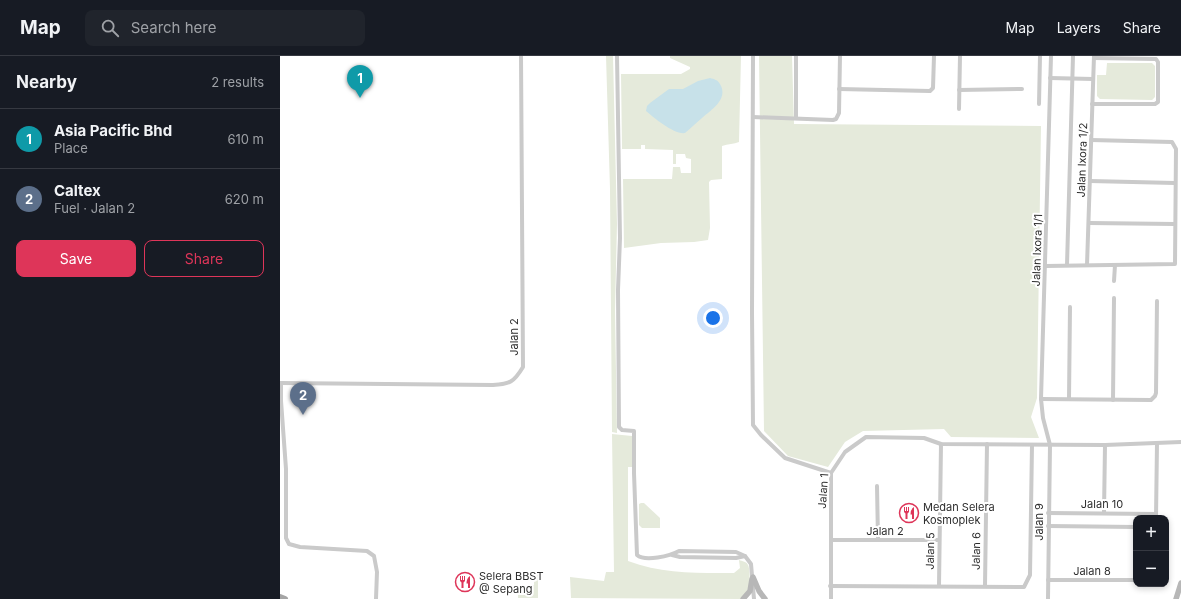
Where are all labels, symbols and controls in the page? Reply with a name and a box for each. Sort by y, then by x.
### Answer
search box [85,10,365,46]
text: Map [20,16,61,39]
icon: search [99,17,121,39]
text: Search here [131,18,216,37]
text: Map [1006,19,1035,36]
text: Layers [1057,19,1101,36]
text: Share [1123,19,1161,36]
pin: 1 [347,65,373,98]
text: Nearby [16,72,77,92]
text: 2 results [211,74,264,90]
text: Asia Pacific Bhd [54,121,172,140]
street label: Jalan Ixora 1/2 [1074,122,1090,198]
text: 1 [26,131,32,147]
text: 610 m [227,131,264,147]
text: Place [54,140,88,156]
text: Caltex [54,181,101,200]
text: 2 [25,191,33,207]
text: 620 m [225,191,264,207]
text: Fuel · Jalan 2 [54,200,135,216]
street label: Jalan Ixora 1/1 [1029,214,1045,286]
button: Save [16,240,136,277]
button: Share [144,240,264,277]
your location [703,308,723,328]
street label: Jalan 2 [507,318,521,356]
pin: 2 [290,382,316,415]
street label: Jalan 1 [815,473,831,509]
street label: Jalan 10 [1081,497,1123,511]
place label: Medan Selera Kosmoplek [923,500,995,527]
restaurant icon: Medan Selera Kosmoplek [898,502,920,524]
street label: Jalan 9 [1032,503,1046,541]
map controls [1133,515,1169,587]
button: + [1133,515,1169,551]
street label: Jalan 2 [866,524,904,538]
street label: Jalan 5 [923,532,937,570]
street label: Jalan 6 [969,532,983,570]
button: − [1133,551,1169,587]
street label: Jalan 8 [1073,564,1111,578]
place label: Selera BBST @ Sepang [479,569,544,596]
restaurant icon: Selera BBST @ Sepang [454,571,476,593]

